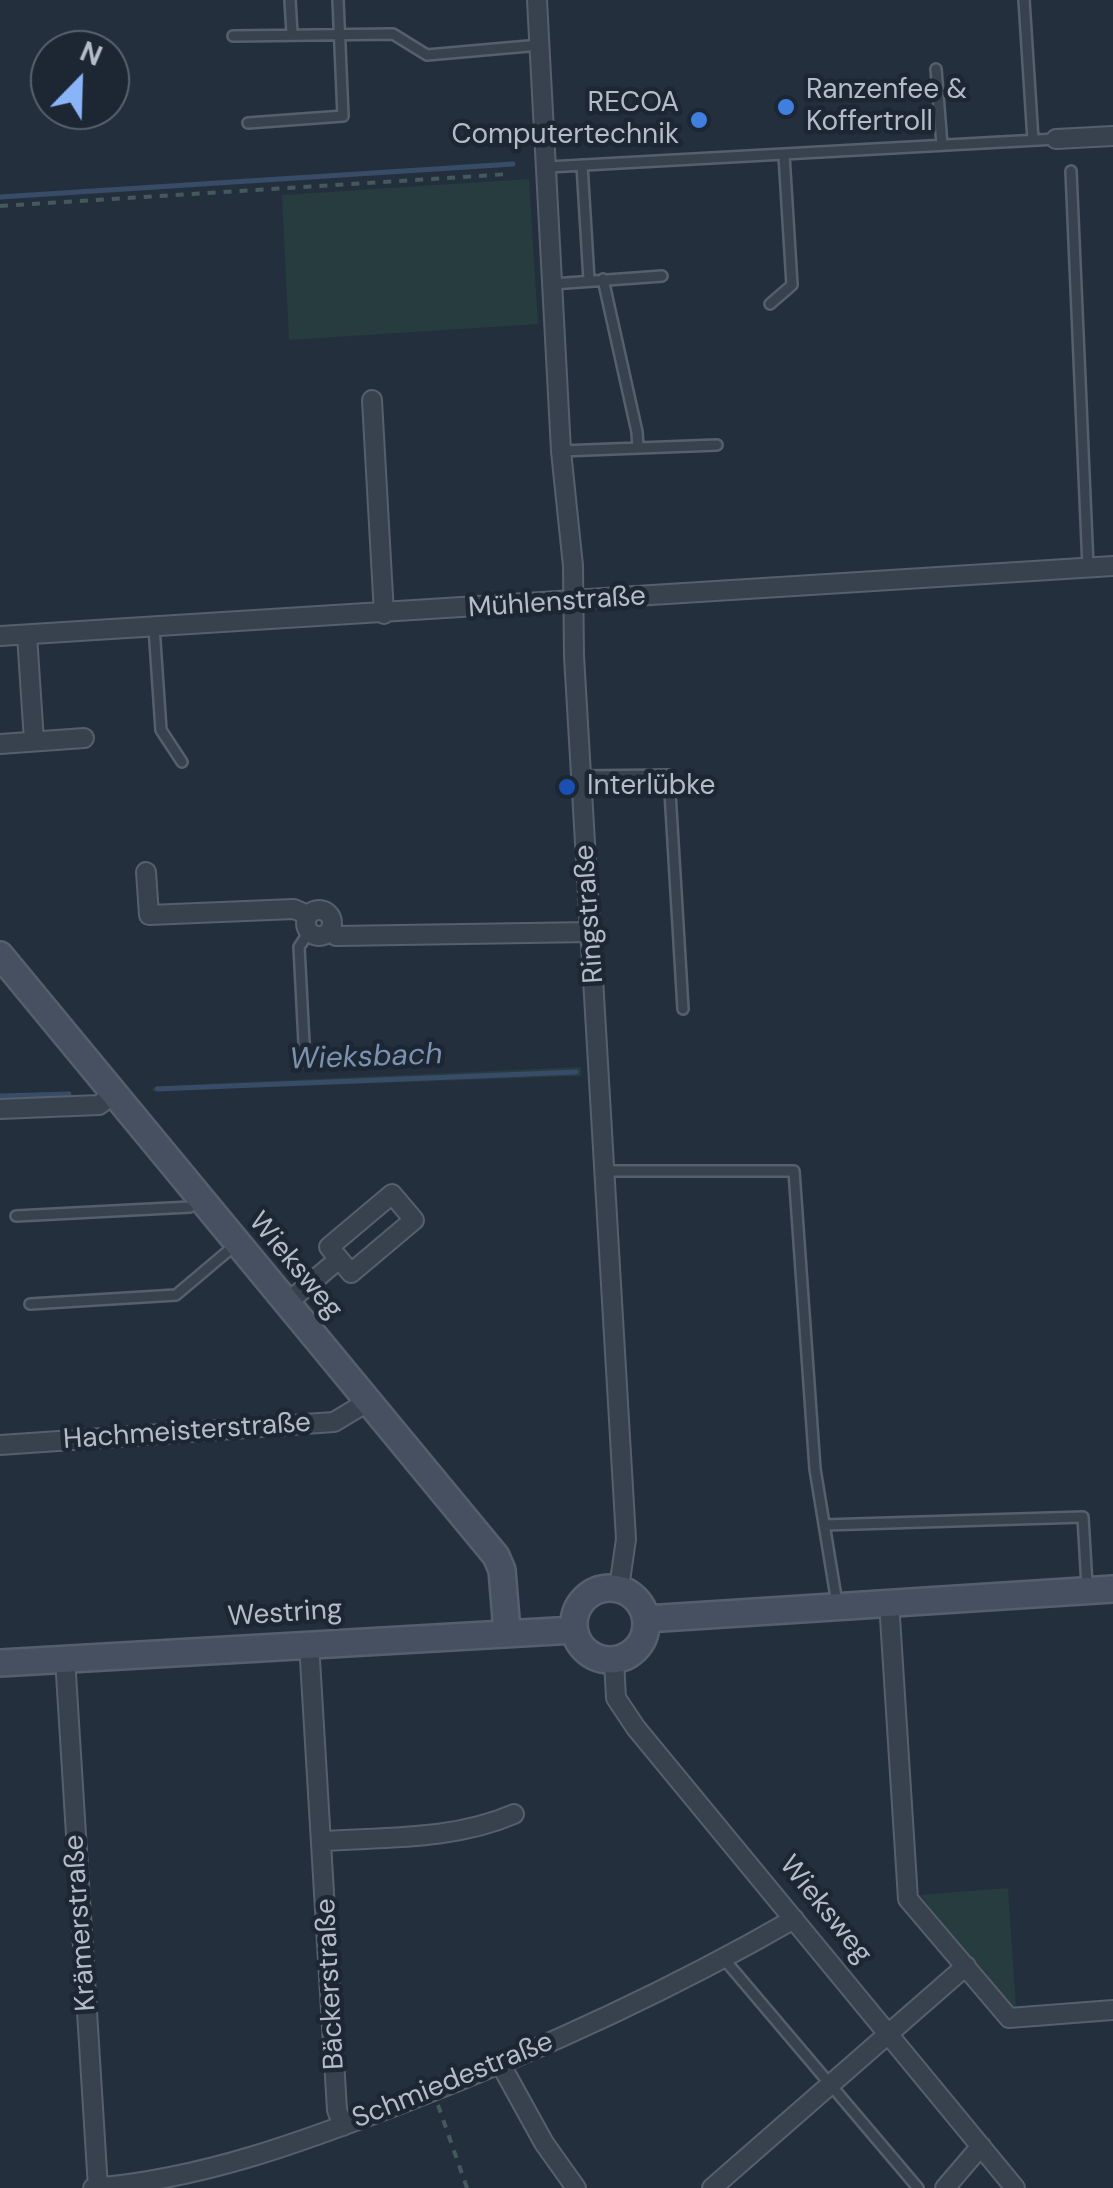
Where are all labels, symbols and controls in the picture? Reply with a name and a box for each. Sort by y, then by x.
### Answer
north arrow [30,30,130,130]
text: N [75,33,108,75]
place label: Ranzenfee & Koffertroll [806,74,967,140]
place label: RECOA Computertechnik [451,87,679,153]
marker: Ranzenfee & Koffertroll [775,96,797,118]
marker: RECOA Computertechnik [688,109,710,131]
street label: Mühlenstraße [467,580,647,626]
place label: Interlübke [587,770,715,804]
marker: Interlübke [556,776,578,798]
street label: Ringstraße [568,843,612,985]
water label: Wieksbach [289,1037,443,1079]
street label: Wieksweg [241,1206,349,1326]
street label: Hachmeisterstraße [62,1407,312,1457]
street label: Westring [227,1593,343,1635]
street label: Krämerstraße [58,1833,104,2013]
street label: Wieksweg [771,1849,879,1971]
street label: Bäckerstraße [310,1897,352,2071]
street label: Schmiedestraße [348,2025,558,2137]

